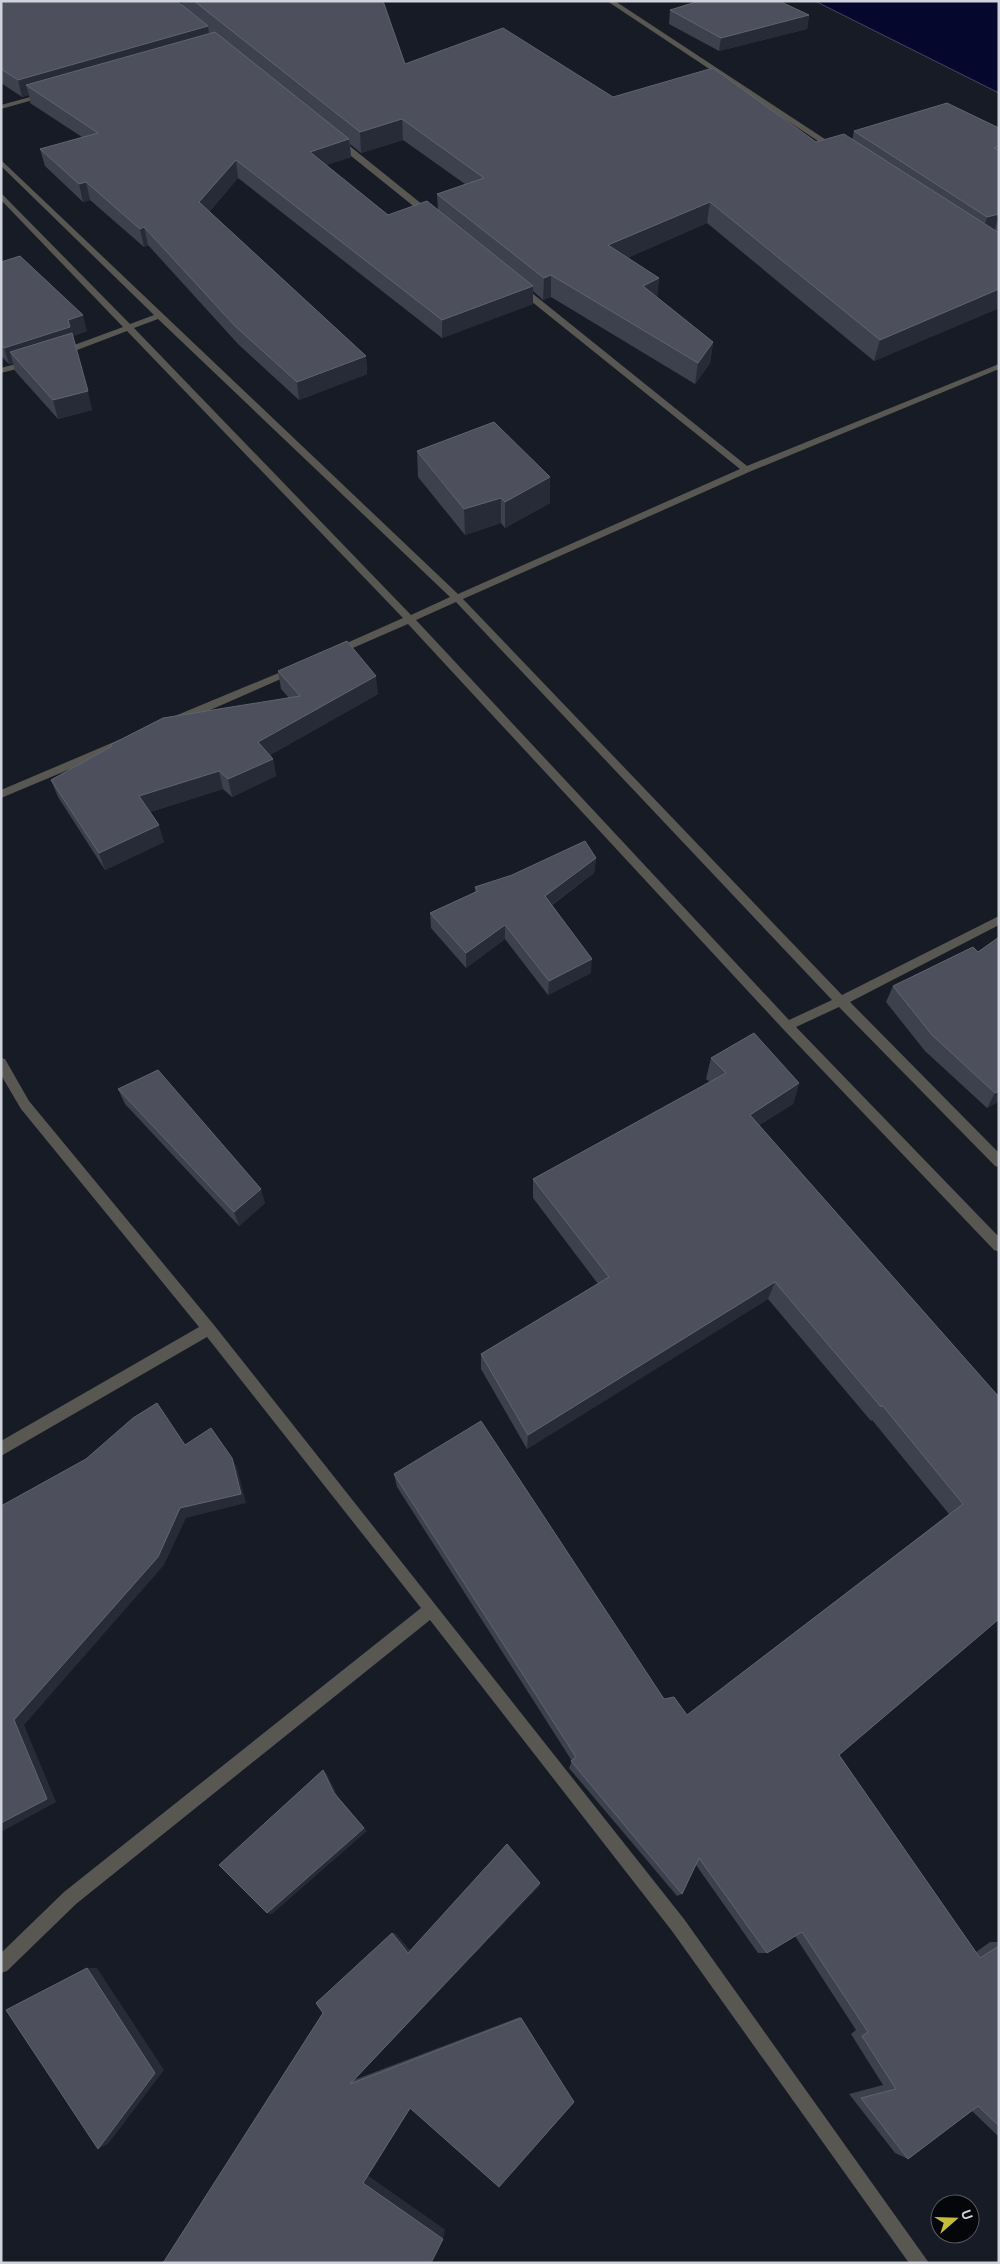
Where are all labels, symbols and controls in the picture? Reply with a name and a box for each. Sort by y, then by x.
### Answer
north arrow [930,2194,980,2244]
text: U [958,2207,976,2222]

